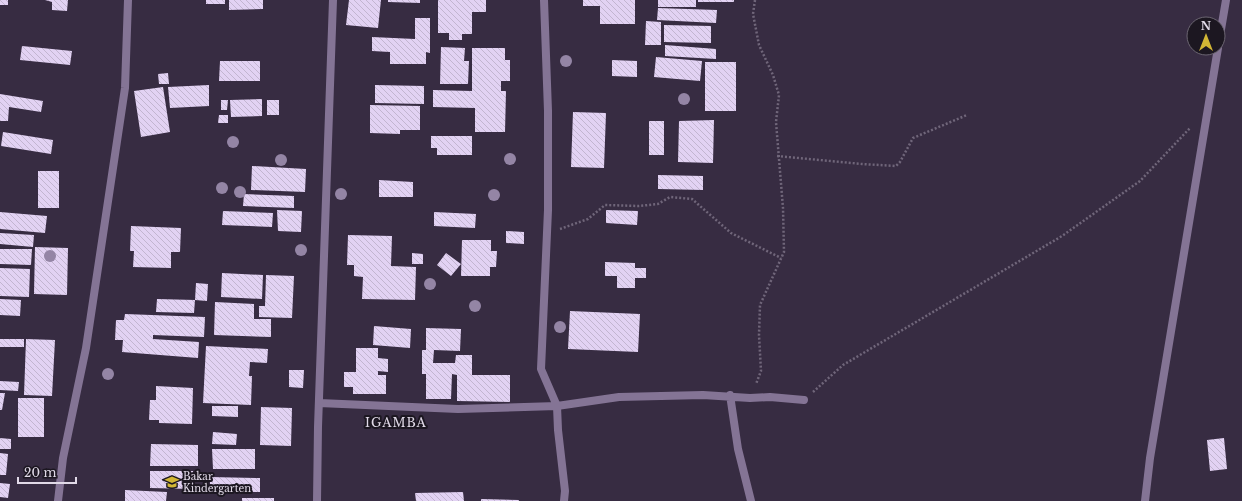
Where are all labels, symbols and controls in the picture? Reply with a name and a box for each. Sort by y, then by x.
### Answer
north arrow [1186,16,1226,56]
text: N [1201,19,1212,33]
district label: IGAMBA [365,415,427,430]
scale bar [18,459,76,485]
text: 20 m [24,465,56,480]
place label: Bakar Kindergarten [183,470,251,495]
school or university icon: Bakar Kindergarten [164,474,180,490]

